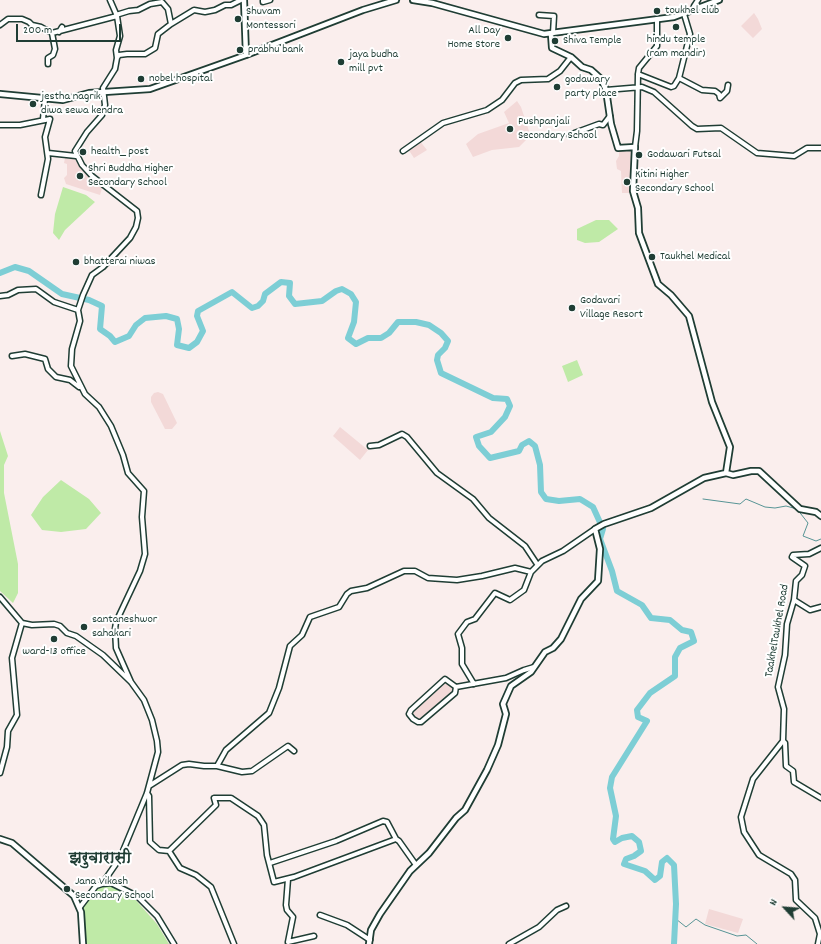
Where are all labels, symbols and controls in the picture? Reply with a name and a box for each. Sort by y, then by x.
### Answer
place label: toukhel club [665,4,719,18]
place label: Shuvam Montessori [246,5,296,33]
marker: toukhel club [652,6,662,16]
marker: Shuvam Montessori [233,14,243,24]
scale bar [18,16,123,42]
text: 200 m [23,22,52,39]
marker: hindu temple (ram mandir) [671,22,681,32]
place label: All Day Home Store [447,24,500,52]
marker: All Day Home Store [503,33,513,43]
place label: hindu temple (ram mandir) [647,33,705,61]
place label: Shiva Temple [563,34,621,48]
marker: Shiva Temple [550,36,560,46]
place label: prabhu bank [248,43,304,57]
marker: prabhu bank [235,45,245,55]
place label: jaya budha mill pvt [349,48,398,76]
marker: jaya budha mill pvt [336,57,346,67]
place label: nobel hospital [149,72,212,86]
place label: godawary party place [565,73,617,101]
marker: nobel hospital [136,74,146,84]
marker: godawary party place [552,82,562,92]
place label: jestha nagrik diwa sewa kendra [41,90,123,118]
marker: jestha nagrik diwa sewa kendra [28,99,38,109]
place label: Pushpanjali Secondary School [518,115,597,143]
marker: Pushpanjali Secondary School [505,124,515,134]
place label: health_ post [91,145,149,159]
marker: health_ post [78,147,88,157]
place label: Godawari Futsal [647,148,721,162]
marker: Godawari Futsal [634,150,644,160]
place label: Shri Buddha Higher Secondary School [88,162,173,190]
place label: Kitini Higher Secondary School [635,168,714,196]
marker: Shri Buddha Higher Secondary School [75,171,85,181]
marker: Kitini Higher Secondary School [622,177,632,187]
place label: Taukhel Medical [660,250,730,264]
marker: Taukhel Medical [647,252,657,262]
place label: bhatterai niwas [84,255,156,269]
marker: bhatterai niwas [71,257,81,267]
place label: Godavari Village Resort [580,294,643,322]
marker: Godavari Village Resort [567,303,577,313]
street label: TaakhelTaukhel Road [763,583,793,679]
place label: santaneshwor sahakari [92,613,157,641]
marker: santaneshwor sahakari [79,622,89,632]
marker: ward-13 office [49,634,59,644]
place label: ward-13 office [22,645,86,659]
district label: झरुवारासी [69,850,131,870]
place label: Jana Vikash Secondary School [75,875,154,903]
marker: Jana Vikash Secondary School [62,884,72,894]
north arrow [765,888,805,928]
text: N [766,897,783,909]

